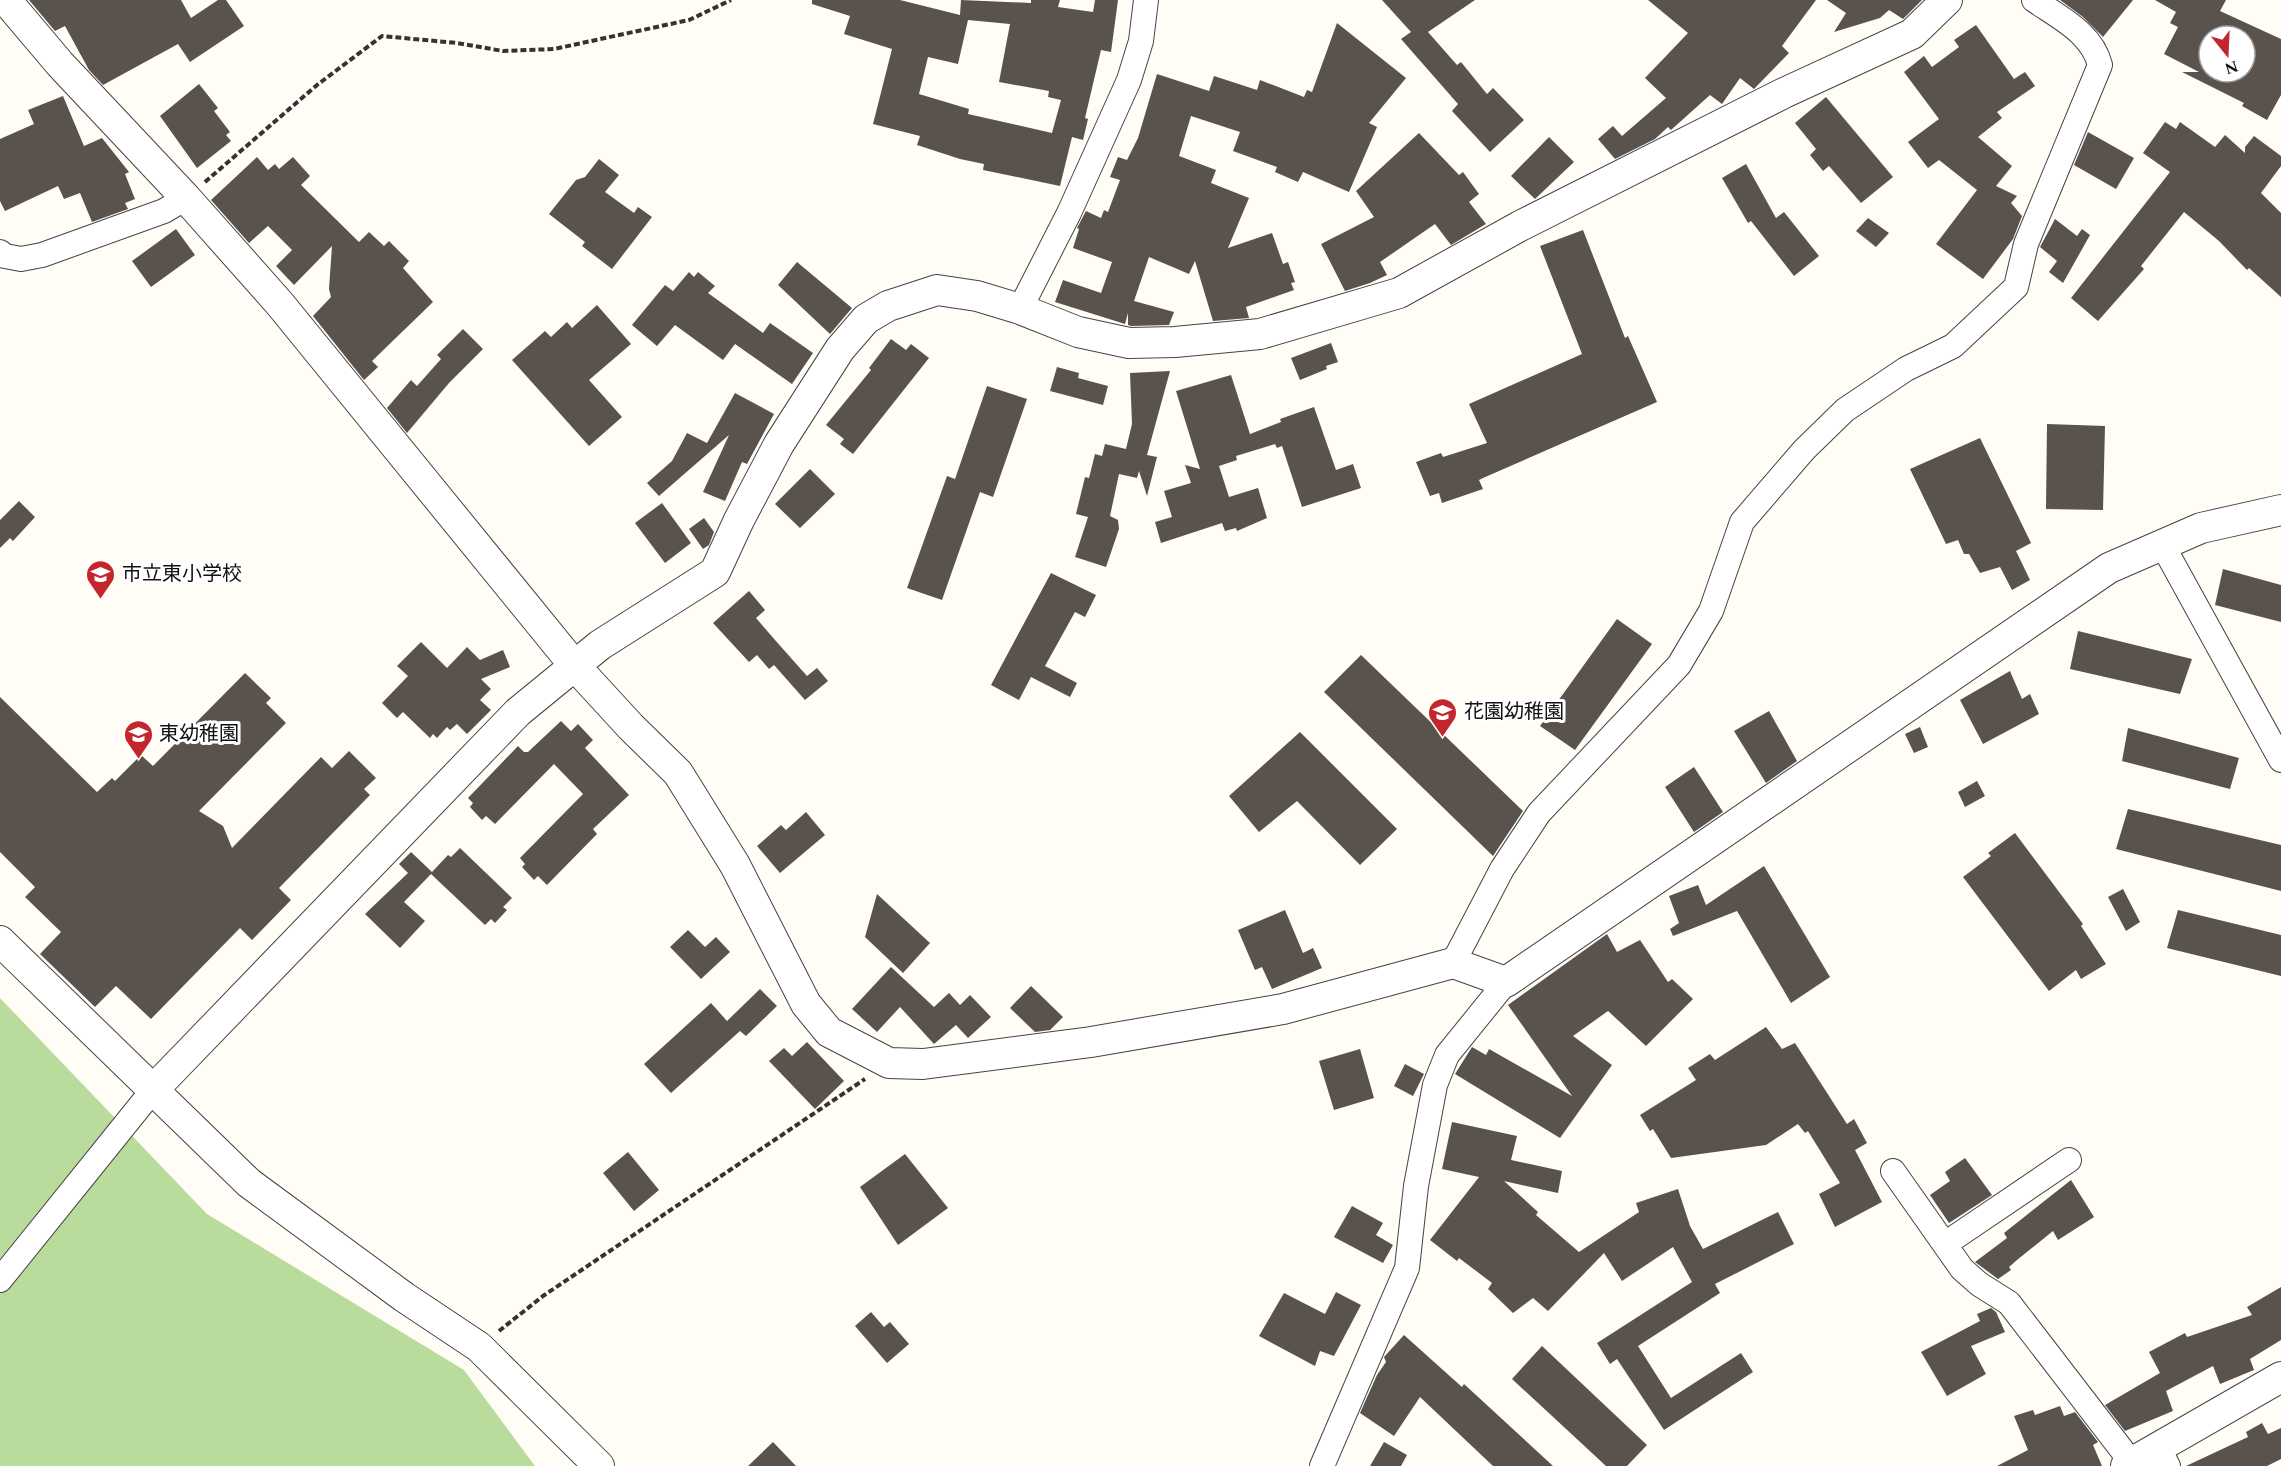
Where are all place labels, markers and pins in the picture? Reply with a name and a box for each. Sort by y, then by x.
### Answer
school or university icon: 市立東小学校 [85,558,117,600]
place label: 市立東小学校 [122,559,242,589]
school or university icon: 花園幼稚園 [1427,696,1459,738]
place label: 花園幼稚園 [1464,697,1564,727]
school or university icon: 東幼稚園 [122,718,154,760]
place label: 東幼稚園 [159,719,239,749]

